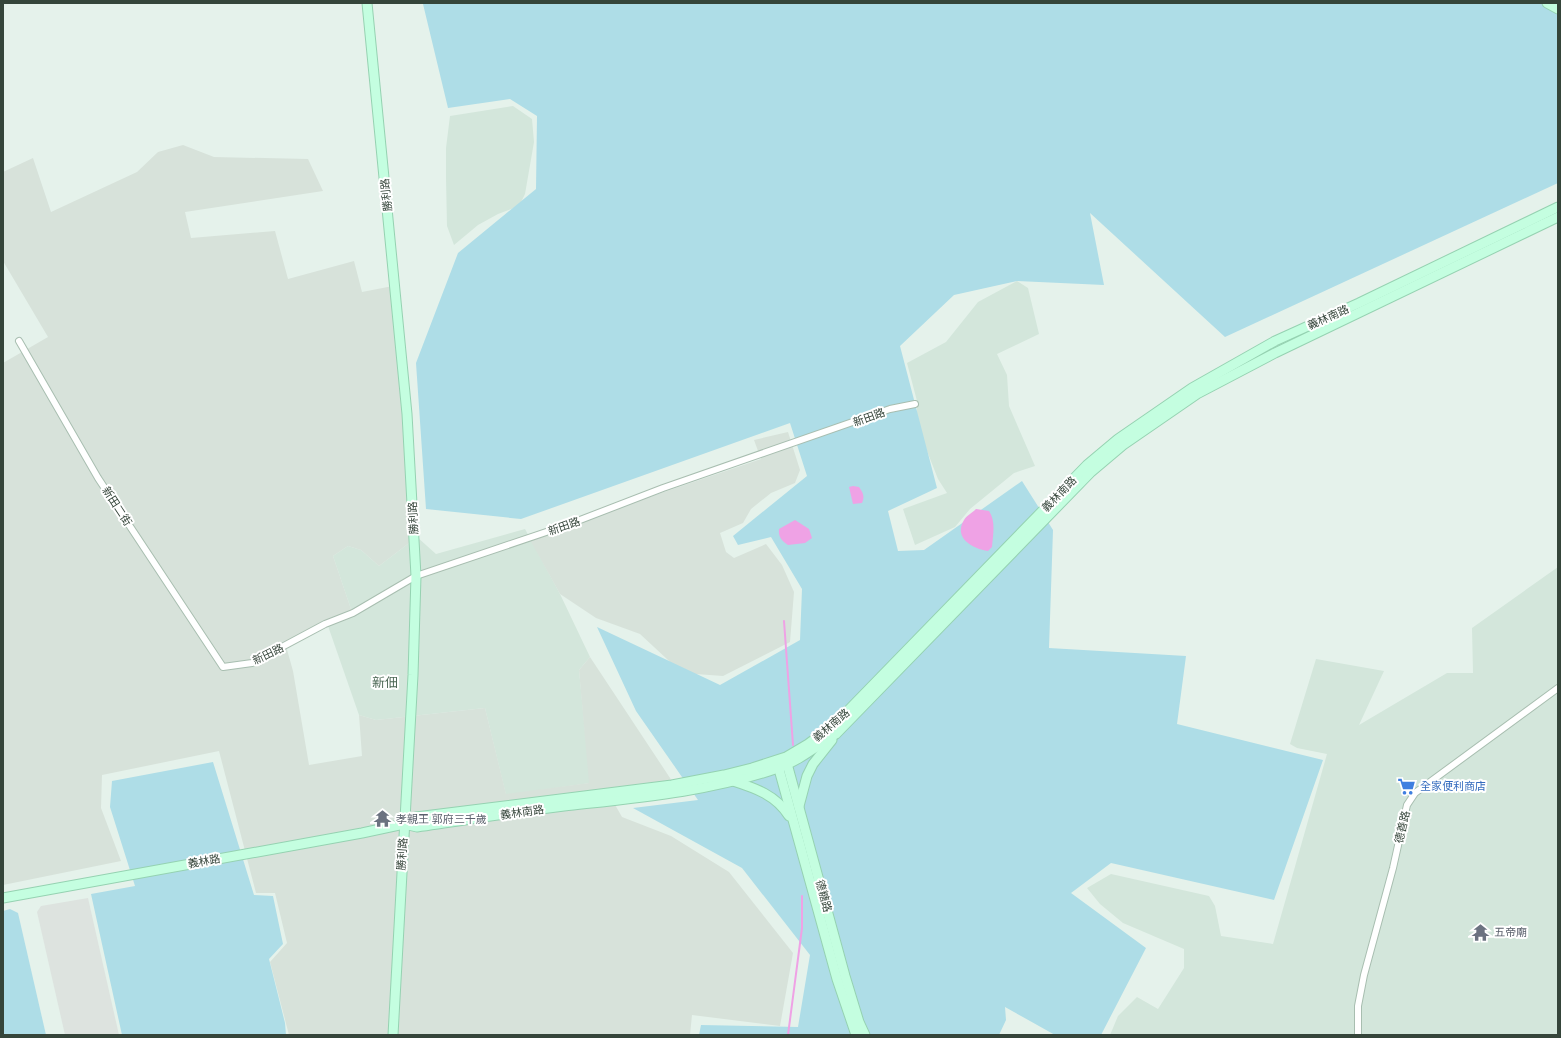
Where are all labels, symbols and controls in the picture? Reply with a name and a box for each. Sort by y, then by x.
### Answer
street label: 勝利路 [378,178,395,212]
street label: 義林南路 [1305,303,1351,332]
street label: 新田路 [851,406,887,429]
street label: 義林南路 [1039,474,1079,515]
street label: 新田二街 [99,484,134,528]
street label: 勝利路 [406,501,421,535]
street label: 新田路 [546,515,582,538]
street label: 新田路 [251,641,286,668]
district label: 新佃 [372,675,398,690]
street label: 義林南路 [810,706,852,745]
supermarket icon: 全家便利商店 [1397,776,1417,796]
place label: 全家便利商店 [1420,780,1486,793]
street label: 義林南路 [499,803,545,822]
temple icon: 孝親王 郭府三千歲 [373,809,393,829]
street label: 德善路 [1392,810,1413,845]
place label: 孝親王 郭府三千歲 [396,813,487,826]
street label: 勝利路 [395,837,410,871]
street label: 義林路 [187,852,221,871]
street label: 德糖路 [813,879,834,914]
temple icon: 五帝廟 [1471,922,1491,942]
place label: 五帝廟 [1494,926,1527,939]

